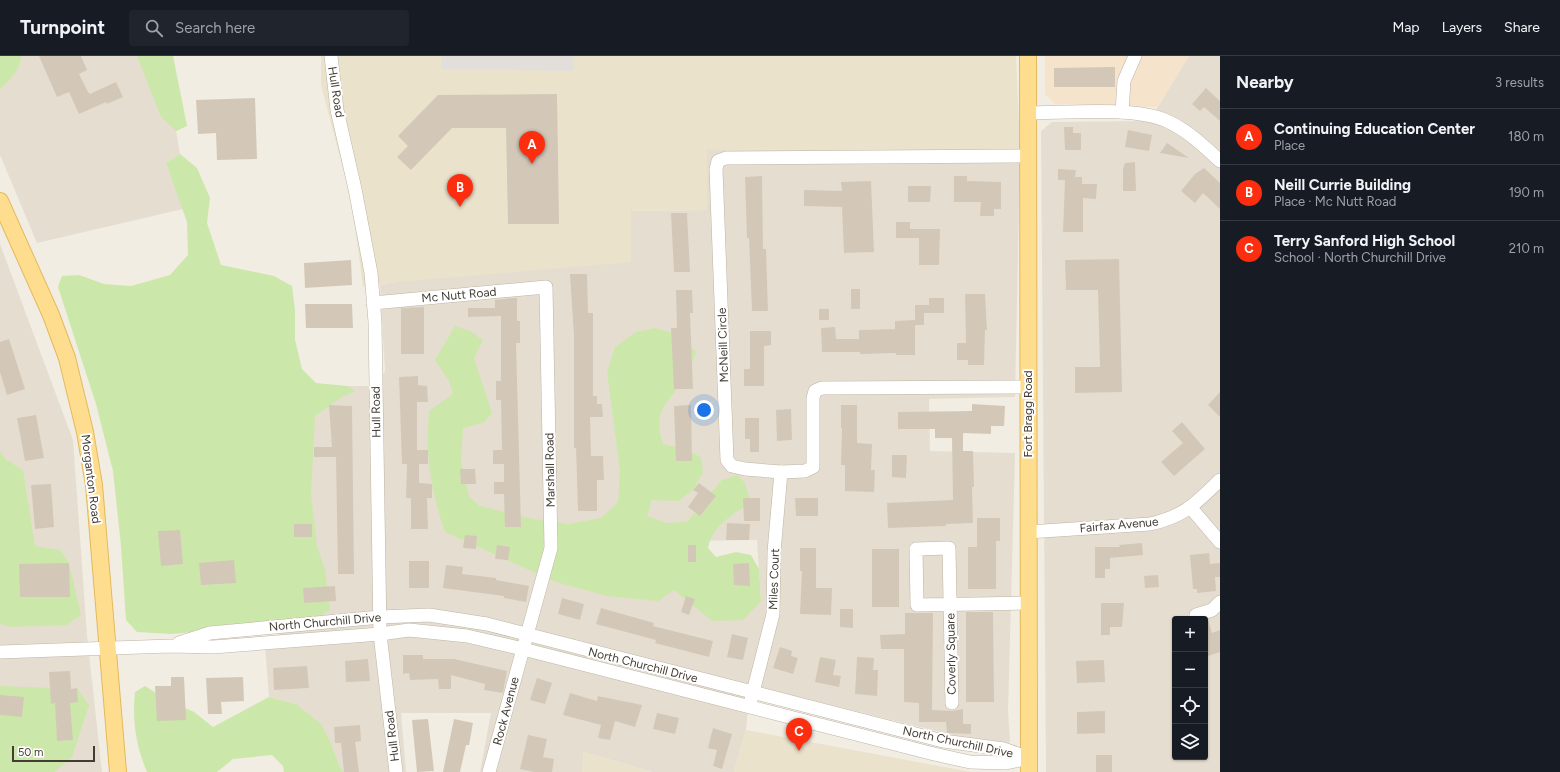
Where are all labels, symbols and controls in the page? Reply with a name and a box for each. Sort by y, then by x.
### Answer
search box [129,10,409,46]
text: Turnpoint [20,16,105,39]
icon: search [143,17,165,39]
text: Search here [175,19,255,37]
text: Map [1392,19,1420,36]
text: Layers [1442,19,1482,36]
text: Share [1504,19,1540,36]
street label: Hull Road [325,65,347,119]
text: Nearby [1236,72,1294,92]
text: 3 results [1495,75,1544,90]
text: Continuing Education Center [1274,120,1475,138]
text: A [1244,129,1254,144]
text: 180 m [1508,129,1544,144]
pin: A [519,131,545,164]
text: Place [1274,138,1305,153]
pin: B [447,174,473,207]
text: Neill Currie Building [1274,176,1411,194]
text: B [1245,185,1253,200]
text: 190 m [1509,185,1544,200]
text: Place · Mc Nutt Road [1274,194,1396,209]
text: Terry Sanford High School [1274,232,1455,250]
text: C [1244,241,1254,256]
text: 210 m [1509,241,1544,256]
text: School · North Churchill Drive [1274,250,1446,265]
street label: Mc Nutt Road [421,285,497,305]
street label: McNeill Circle [715,307,731,383]
street label: Fort Bragg Road [1021,370,1035,458]
street label: Hull Road [369,386,383,438]
your location [694,400,714,420]
street label: Marshall Road [542,433,558,507]
street label: Morganton Road [79,434,103,524]
street label: Fairfax Avenue [1079,515,1159,535]
street label: Miles Court [766,548,782,610]
street label: North Churchill Drive [268,610,382,634]
street label: Coverly Square [943,613,959,695]
map controls [1172,616,1208,760]
button: + [1172,616,1208,652]
street label: North Churchill Drive [587,645,700,686]
button: − [1172,652,1208,688]
street label: Rock Avenue [490,675,522,747]
button: locate [1172,688,1208,724]
street label: Hull Road [382,710,402,762]
pin: C [786,718,812,751]
street label: North Churchill Drive [901,723,1015,761]
button: layers [1172,724,1208,760]
scale bar [12,744,95,763]
text: 50 m [18,746,43,759]

